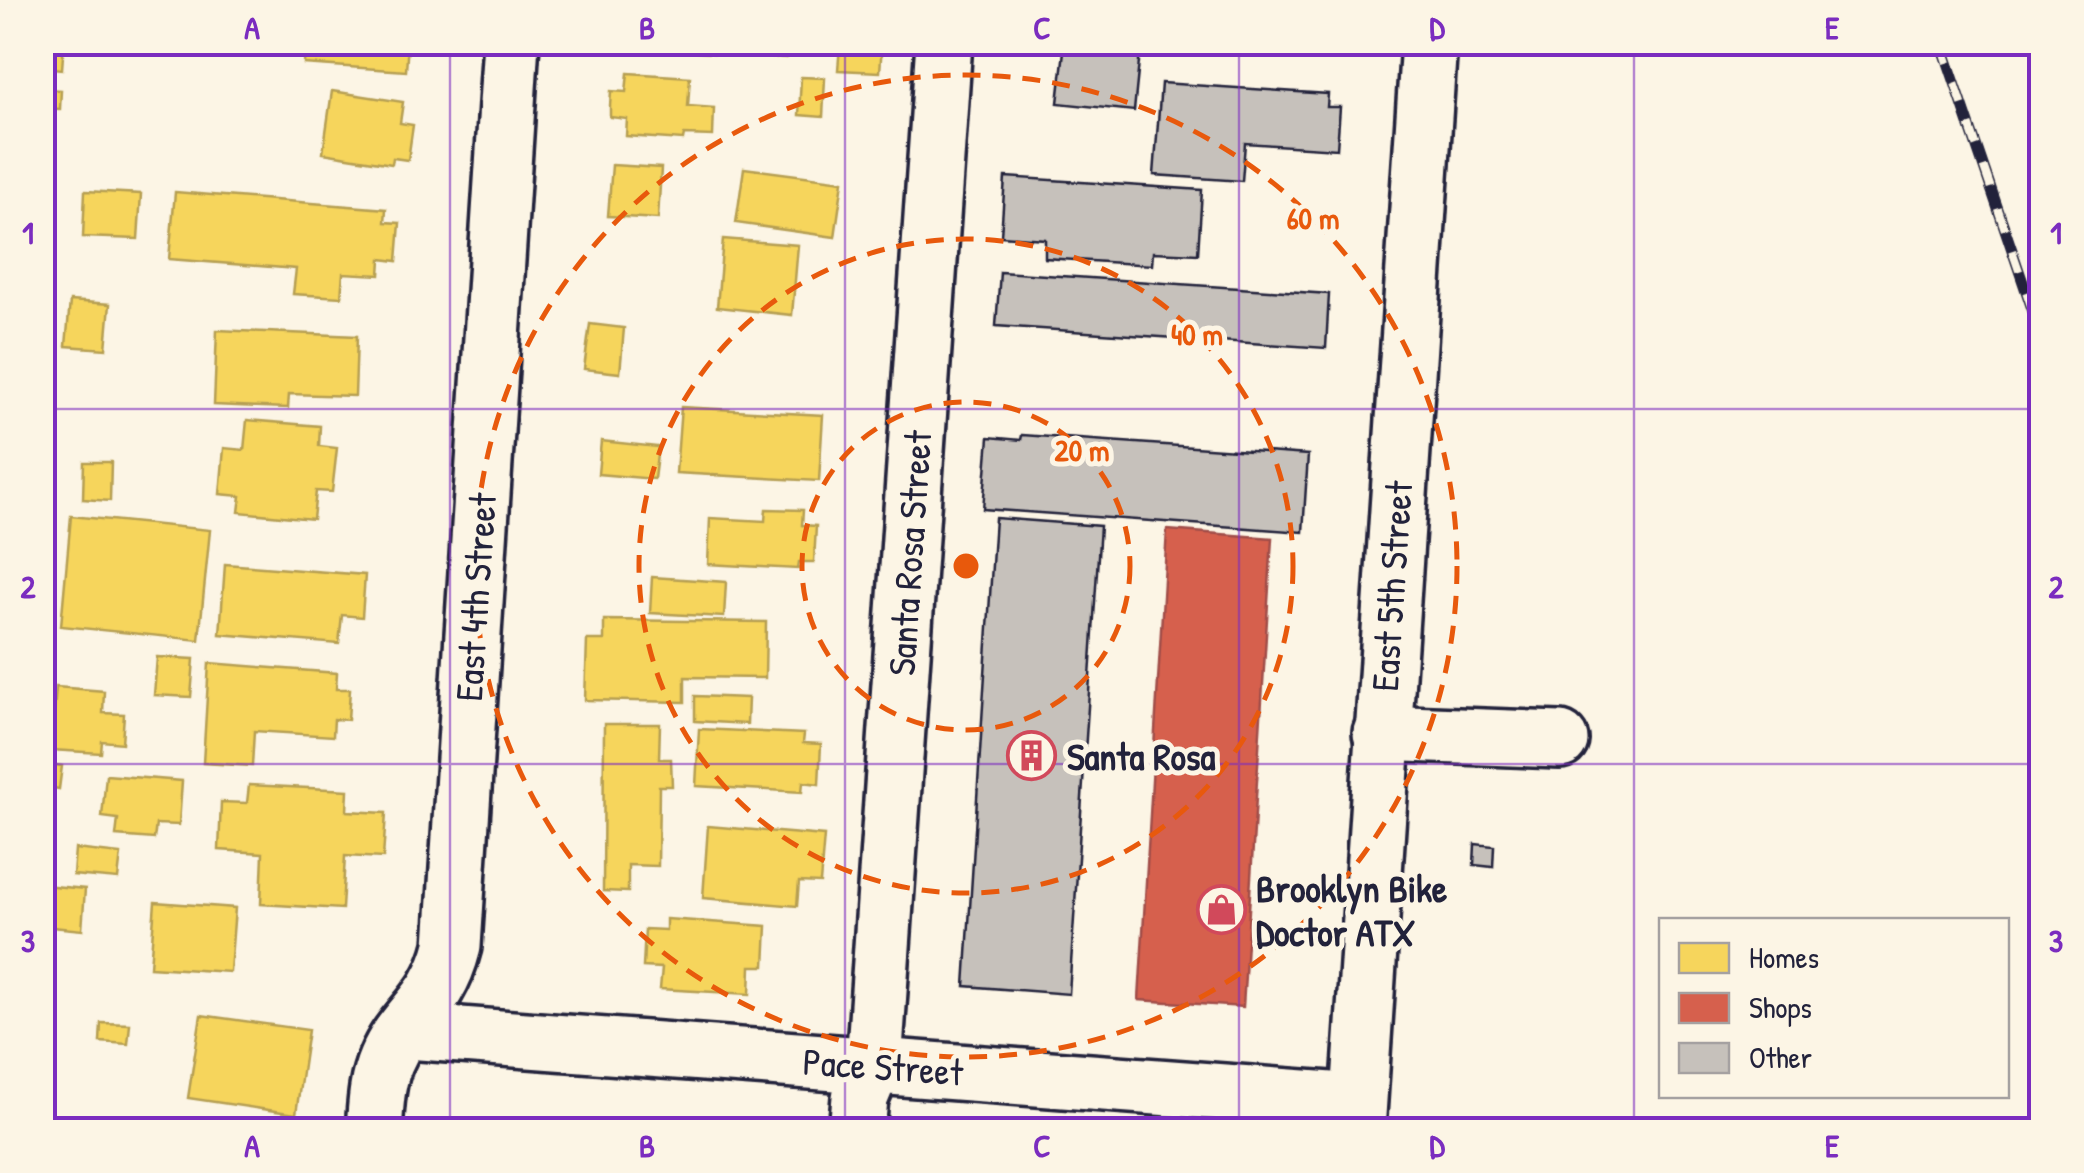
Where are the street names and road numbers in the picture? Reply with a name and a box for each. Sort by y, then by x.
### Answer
street label: Santa Rosa Street [874,428,944,677]
street label: East 5th Street [1358,478,1424,693]
street label: East 4th Street [442,490,508,703]
street label: Pace Street [801,1034,966,1098]

